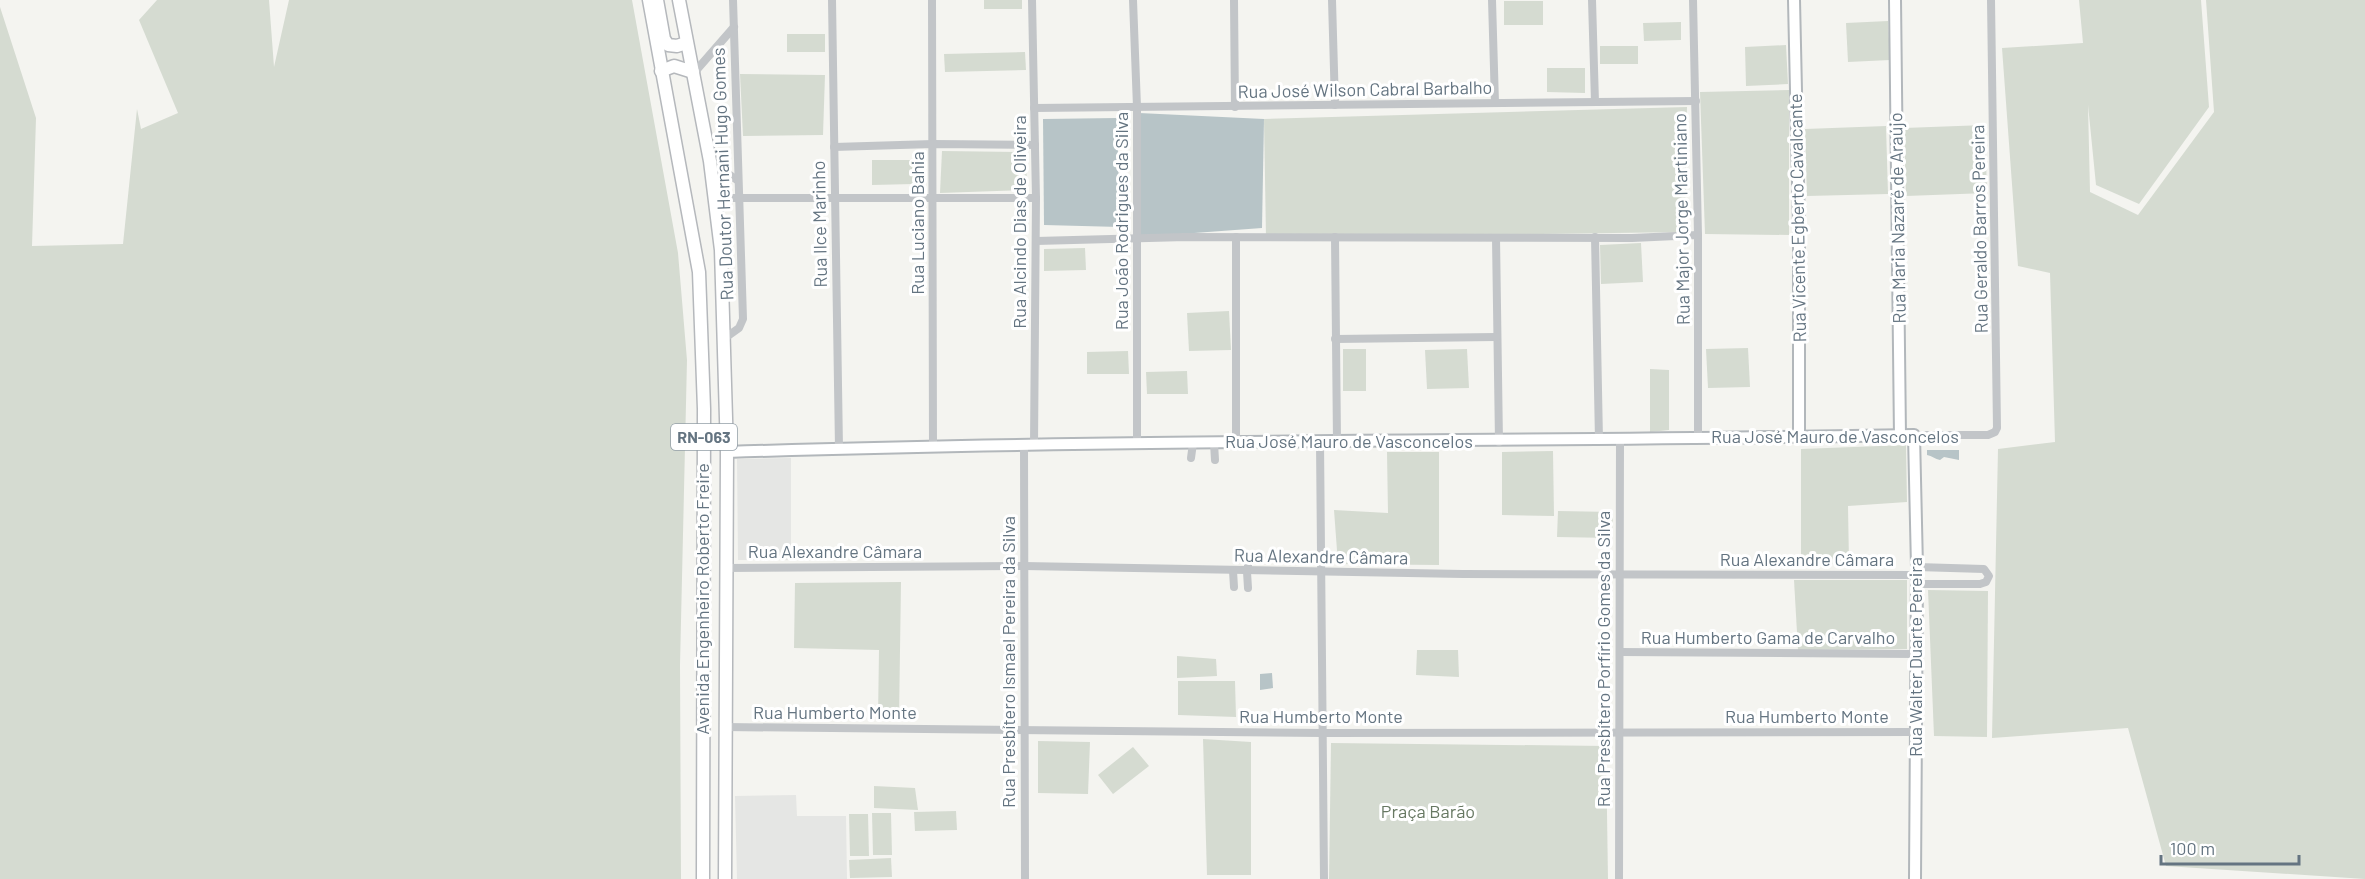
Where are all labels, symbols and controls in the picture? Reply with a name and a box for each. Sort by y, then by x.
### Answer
street label: Rua Doutor Hernani Hugo Gomes [707,47,737,301]
street label: Rua José Wilson Cabral Barbalho [1238,76,1492,102]
street label: Rua Vicente Egberto Cavalcante [1784,93,1810,343]
street label: Rua João Rodrigues da Silva [1110,112,1132,330]
street label: Rua Maria Nazaré de Araújo [1884,112,1910,324]
street label: Rua Major Jorge Martiniano [1668,113,1694,325]
street label: Rua Alcindo Dias de Oliveira [1008,115,1030,329]
street label: Rua Geraldo Barros Pereira [1966,124,1992,334]
street label: Rua Luciano Bahia [906,151,928,295]
street label: Rua Ilce Marinho [807,160,831,288]
road number: RN-063 [671,424,737,450]
street label: Rua José Mauro de Vasconcelos [1711,425,1959,447]
street label: Rua José Mauro de Vasconcelos [1225,430,1473,452]
street label: Avenida Engenheiro Roberto Freire [691,463,713,735]
street label: Rua Presbítero Porfírio Gomes da Silva [1592,511,1614,807]
street label: Rua Presbítero Ismael Pereira da Silva [997,516,1019,808]
street label: Rua Alexandre Câmara [748,540,922,562]
street label: Rua Alexandre Câmara [1234,543,1408,569]
street label: Rua Alexandre Câmara [1720,548,1894,570]
street label: Rua Walter Duarte Pereira [1904,557,1926,757]
street label: Rua Humberto Gama de Carvalho [1641,626,1895,648]
street label: Rua Humberto Monte [753,701,917,723]
street label: Rua Humberto Monte [1239,705,1403,727]
street label: Rua Humberto Monte [1725,705,1889,727]
park label: Praça Barão [1381,800,1475,822]
scale bar [2161,828,2299,866]
text: 100 m [2170,837,2215,859]

